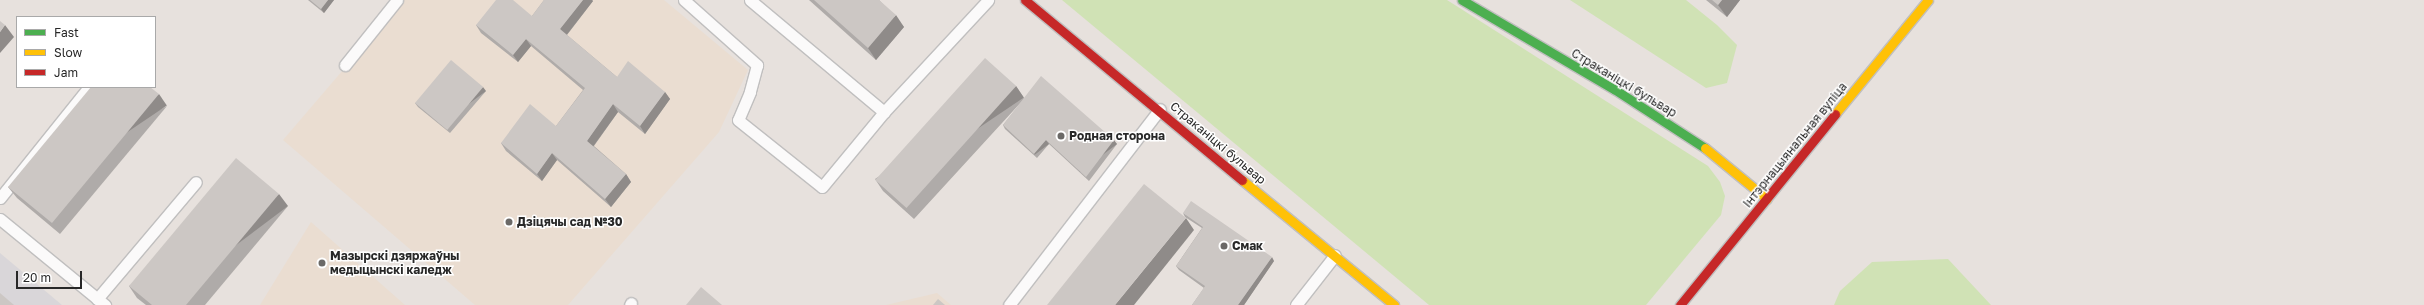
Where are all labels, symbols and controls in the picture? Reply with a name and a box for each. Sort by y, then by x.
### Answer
legend [16,16,156,88]
text: Fast [54,25,79,40]
text: Slow [54,45,82,60]
street label: Страканіцкі бульвар [1569,46,1679,120]
text: Jam [54,65,78,80]
street label: Інтэрнацыянальная вуліца [1740,80,1850,210]
street label: Страканіцкі бульвар [1167,99,1269,187]
place label: Родная сторона [1069,129,1165,143]
marker: Родная сторона [1056,131,1066,141]
place label: Дзіцячы сад №30 [517,215,623,229]
marker: Дзіцячы сад №30 [504,217,514,227]
place label: Смак [1232,239,1263,253]
marker: Смак [1219,241,1229,251]
place label: Мазырскі дзяржаўны медыцынскі каледж [330,249,459,277]
marker: Мазырскі дзяржаўны медыцынскі каледж [317,258,327,268]
scale bar [18,263,84,289]
text: 20 m [23,270,51,285]

